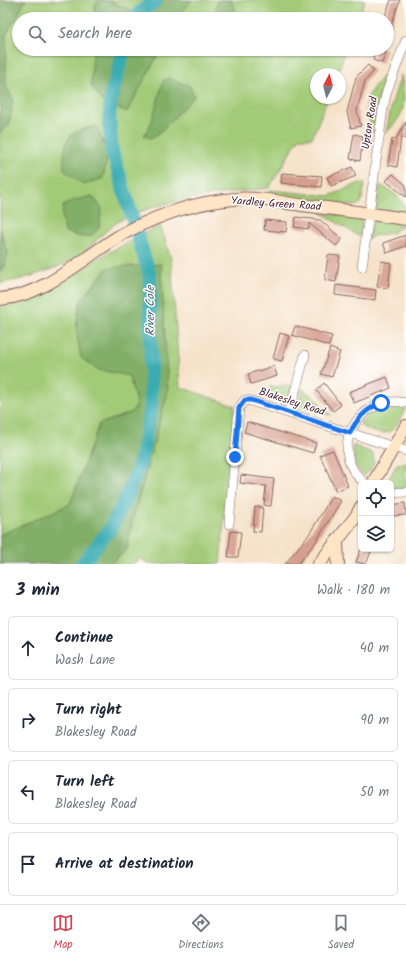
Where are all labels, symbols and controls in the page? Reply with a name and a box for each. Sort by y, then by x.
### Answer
search box [12,12,394,56]
text: Search here [58,22,132,46]
icon: search [26,23,48,45]
north arrow [310,68,346,104]
street label: Upton Road [357,95,383,151]
street label: Yardley Green Road [230,192,322,216]
water label: River Cole [141,284,160,336]
street label: Blakesley Road [256,383,328,421]
route start [372,394,390,412]
route end [226,448,244,466]
map controls [358,480,394,552]
button: locate [358,480,394,516]
button: layers [358,516,394,552]
text: 3 min [16,577,60,604]
text: Walk · 180 m [317,580,390,601]
text: Continue [55,626,113,650]
icon: ahead [17,637,39,659]
text: 40 m [360,638,389,659]
text: Wash Lane [55,650,115,671]
text: Turn right [55,698,122,722]
icon: right [17,709,39,731]
text: 90 m [361,710,389,731]
text: Blakesley Road [55,722,136,743]
text: Turn left [55,770,115,794]
icon: left [17,781,39,803]
text: 50 m [360,782,389,803]
text: Blakesley Road [55,794,136,815]
text: Arrive at destination [55,852,194,876]
icon: arrive [17,853,39,875]
tab: Map [52,912,74,954]
tab: Directions [178,912,224,954]
tab: Saved [328,912,354,954]

